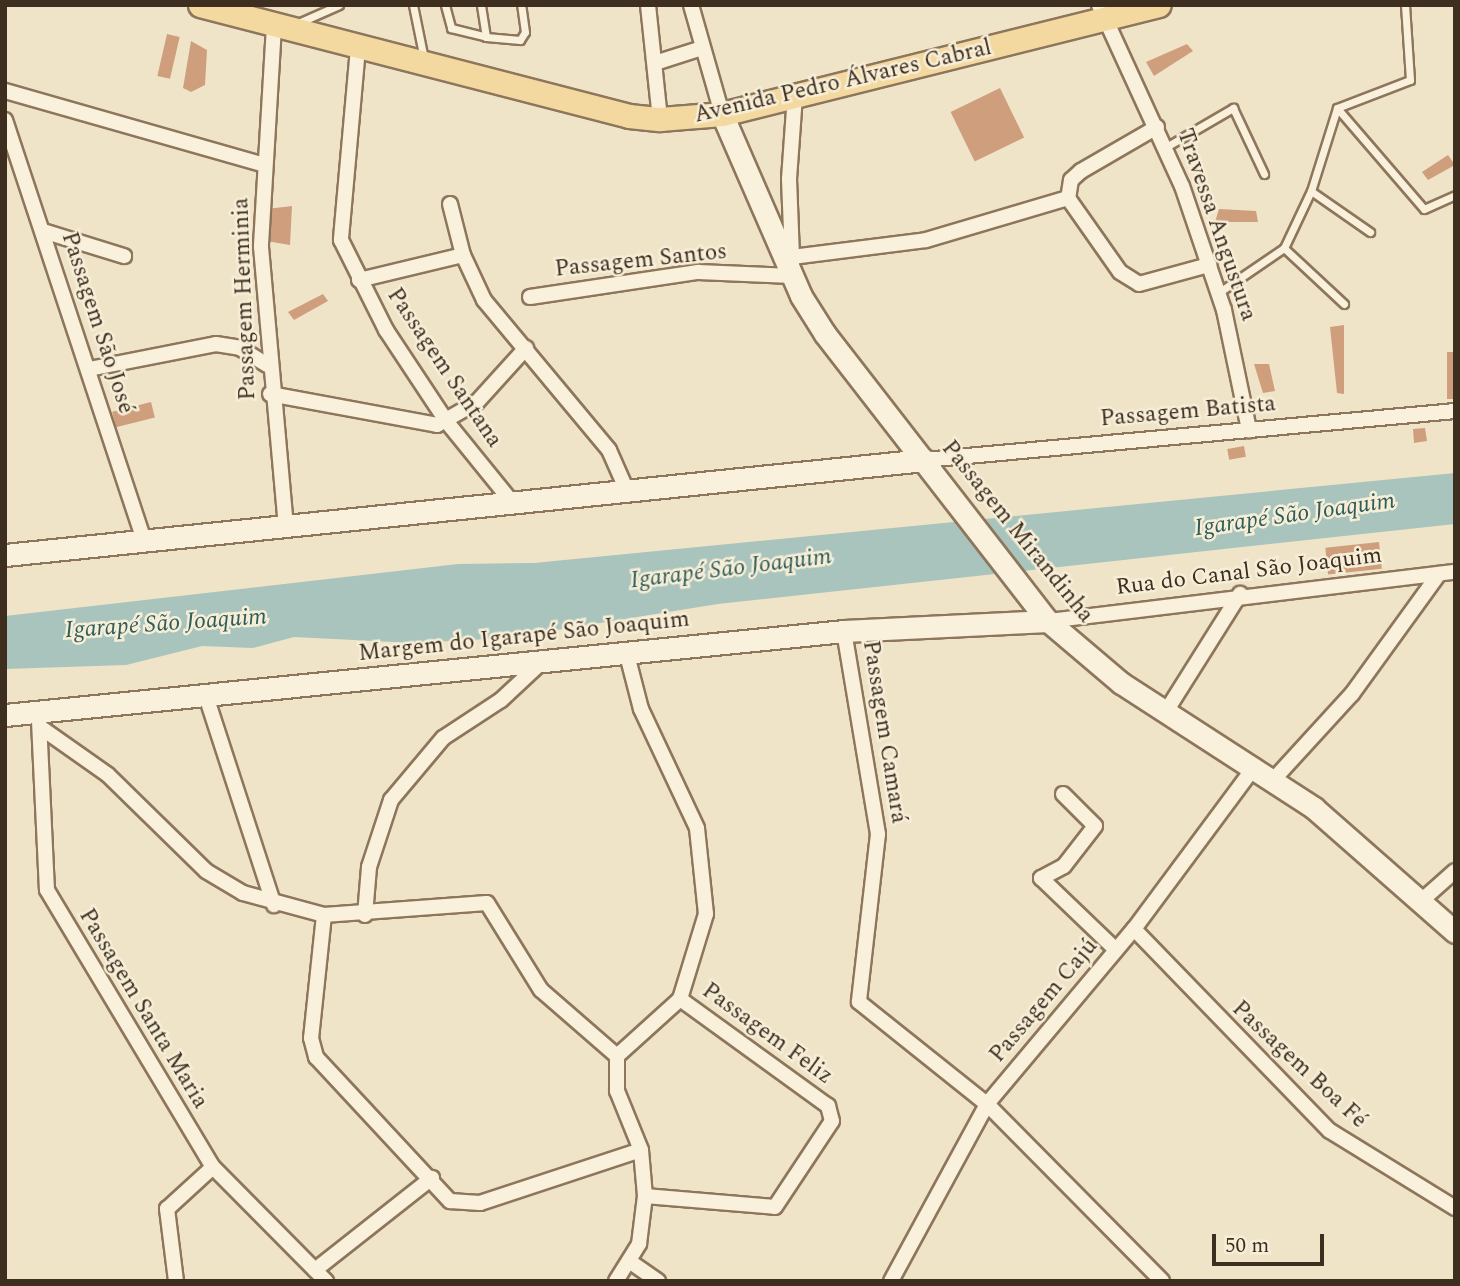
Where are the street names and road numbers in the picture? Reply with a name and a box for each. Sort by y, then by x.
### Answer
street label: Avenida Pedro Álvares Cabral [692,34,994,130]
street label: Travessa Angustura [1170,125,1262,325]
street label: Passagem Herminia [228,197,262,401]
street label: Passagem São José [55,229,139,417]
street label: Passagem Santos [554,238,728,284]
street label: Passagem Santana [380,283,508,453]
street label: Passagem Batista [1099,391,1277,433]
street label: Passagem Mirandinha [935,435,1099,629]
street label: Rua do Canal São Joaquim [1114,542,1384,602]
street label: Margem do Igarapé São Joaquim [357,606,691,668]
street label: Passagem Camará [856,639,912,825]
street label: Passagem Santa Maria [72,904,214,1114]
street label: Passagem Cajú [984,933,1104,1069]
street label: Passagem Feliz [696,977,838,1091]
street label: Passagem Boa Fé [1226,995,1372,1135]

